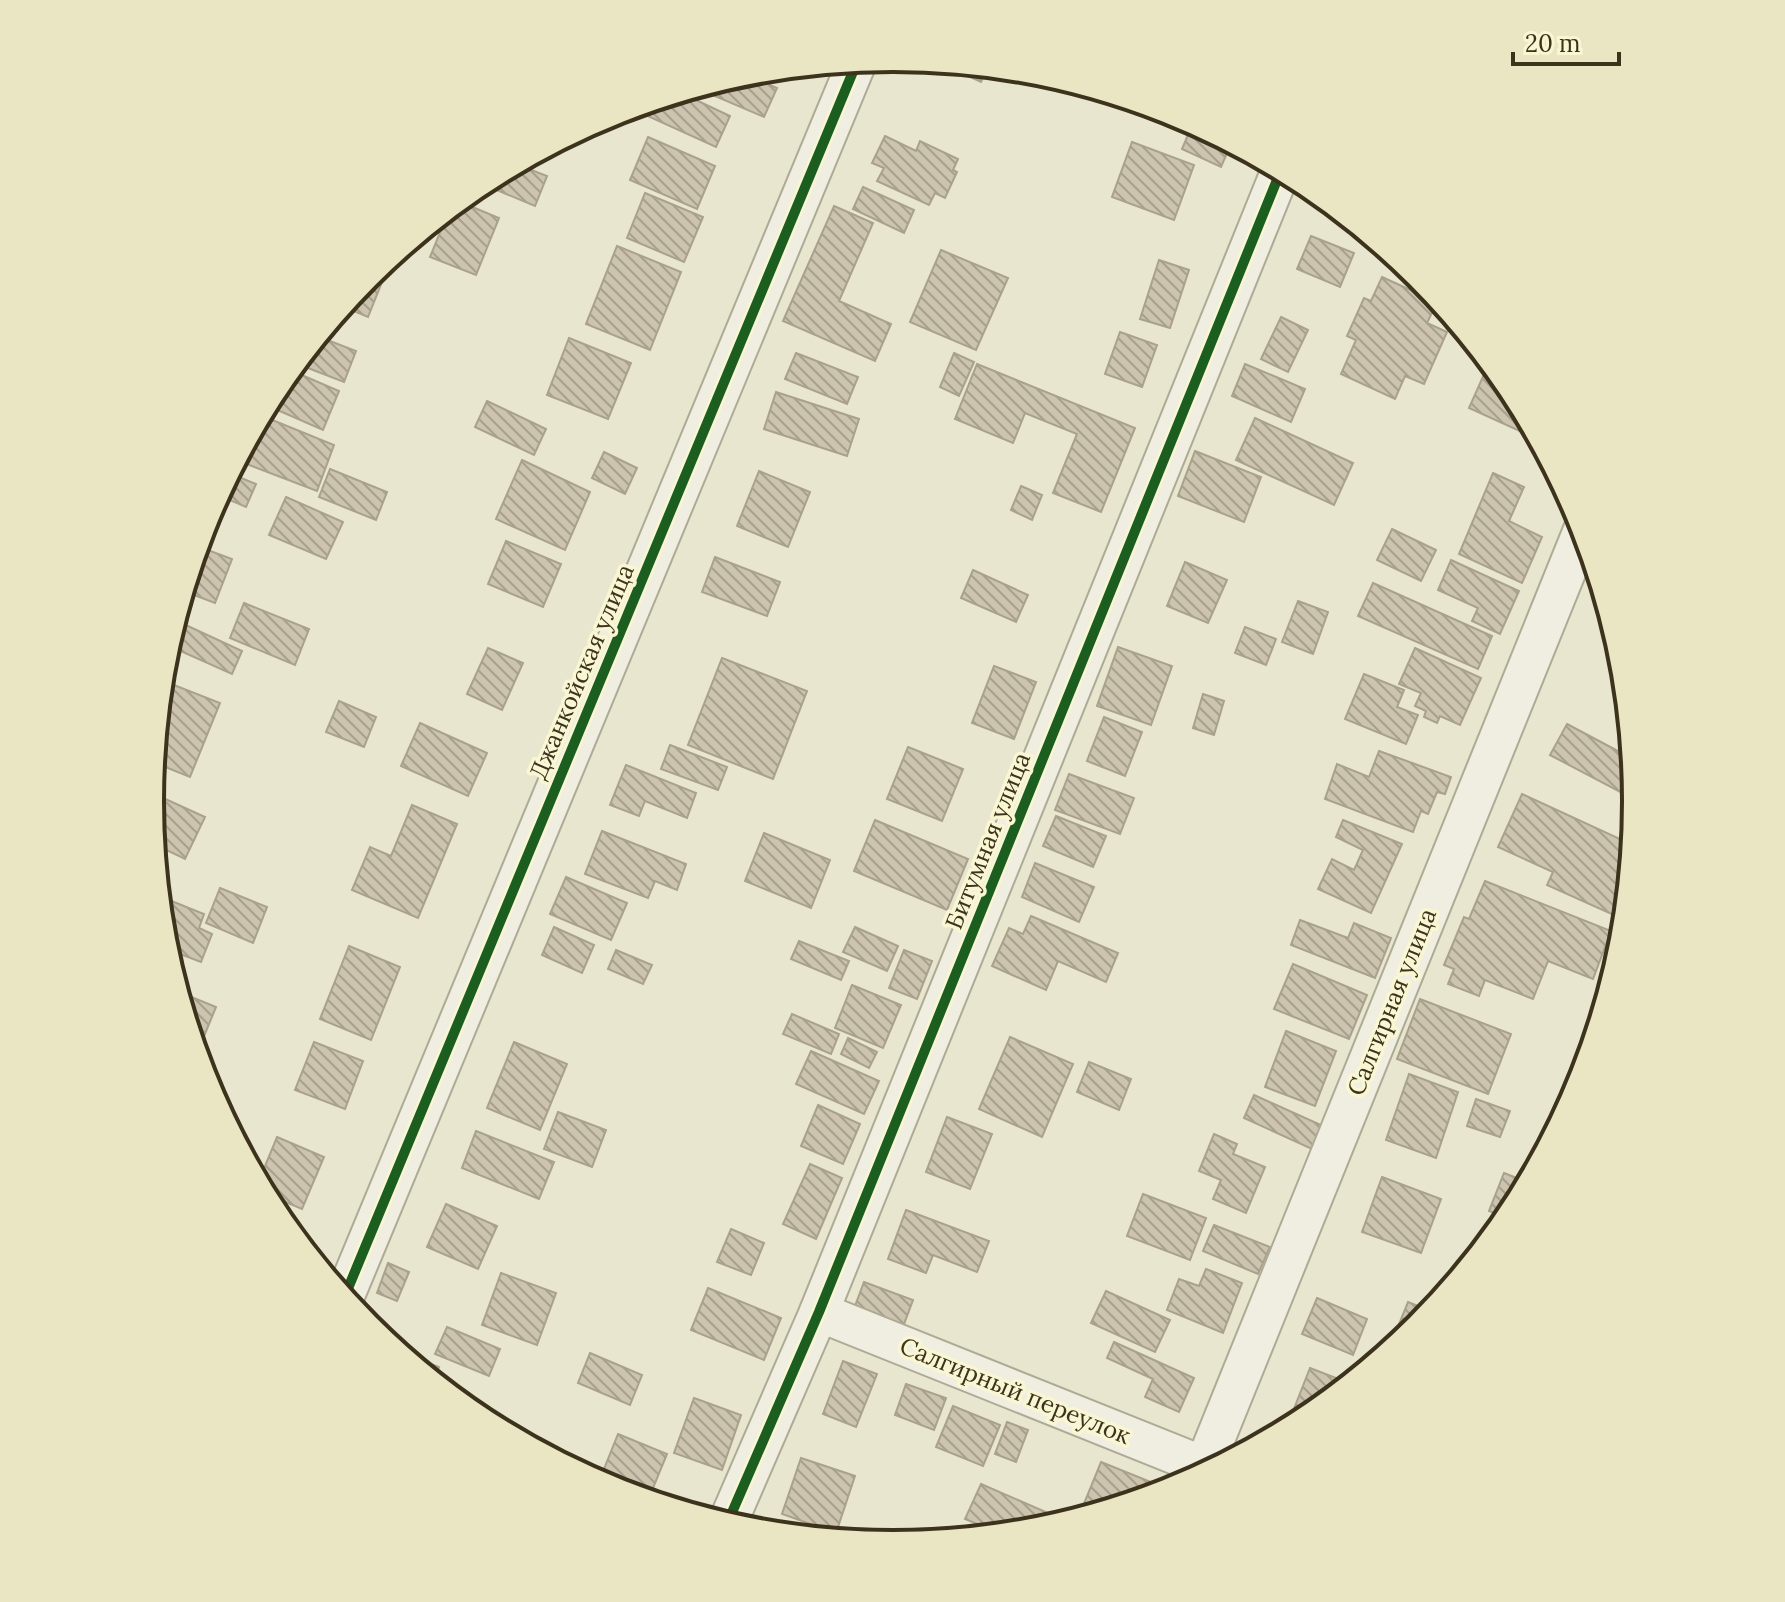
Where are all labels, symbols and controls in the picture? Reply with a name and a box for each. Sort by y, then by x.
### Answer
scale bar [1513,16,1619,66]
text: 20 m [1525,28,1581,59]
street label: Джанкойская улица [522,560,641,784]
street label: Битумная улица [938,748,1037,934]
street label: Салгирная улица [1340,904,1443,1100]
street label: Салгирный переулок [895,1330,1135,1451]

